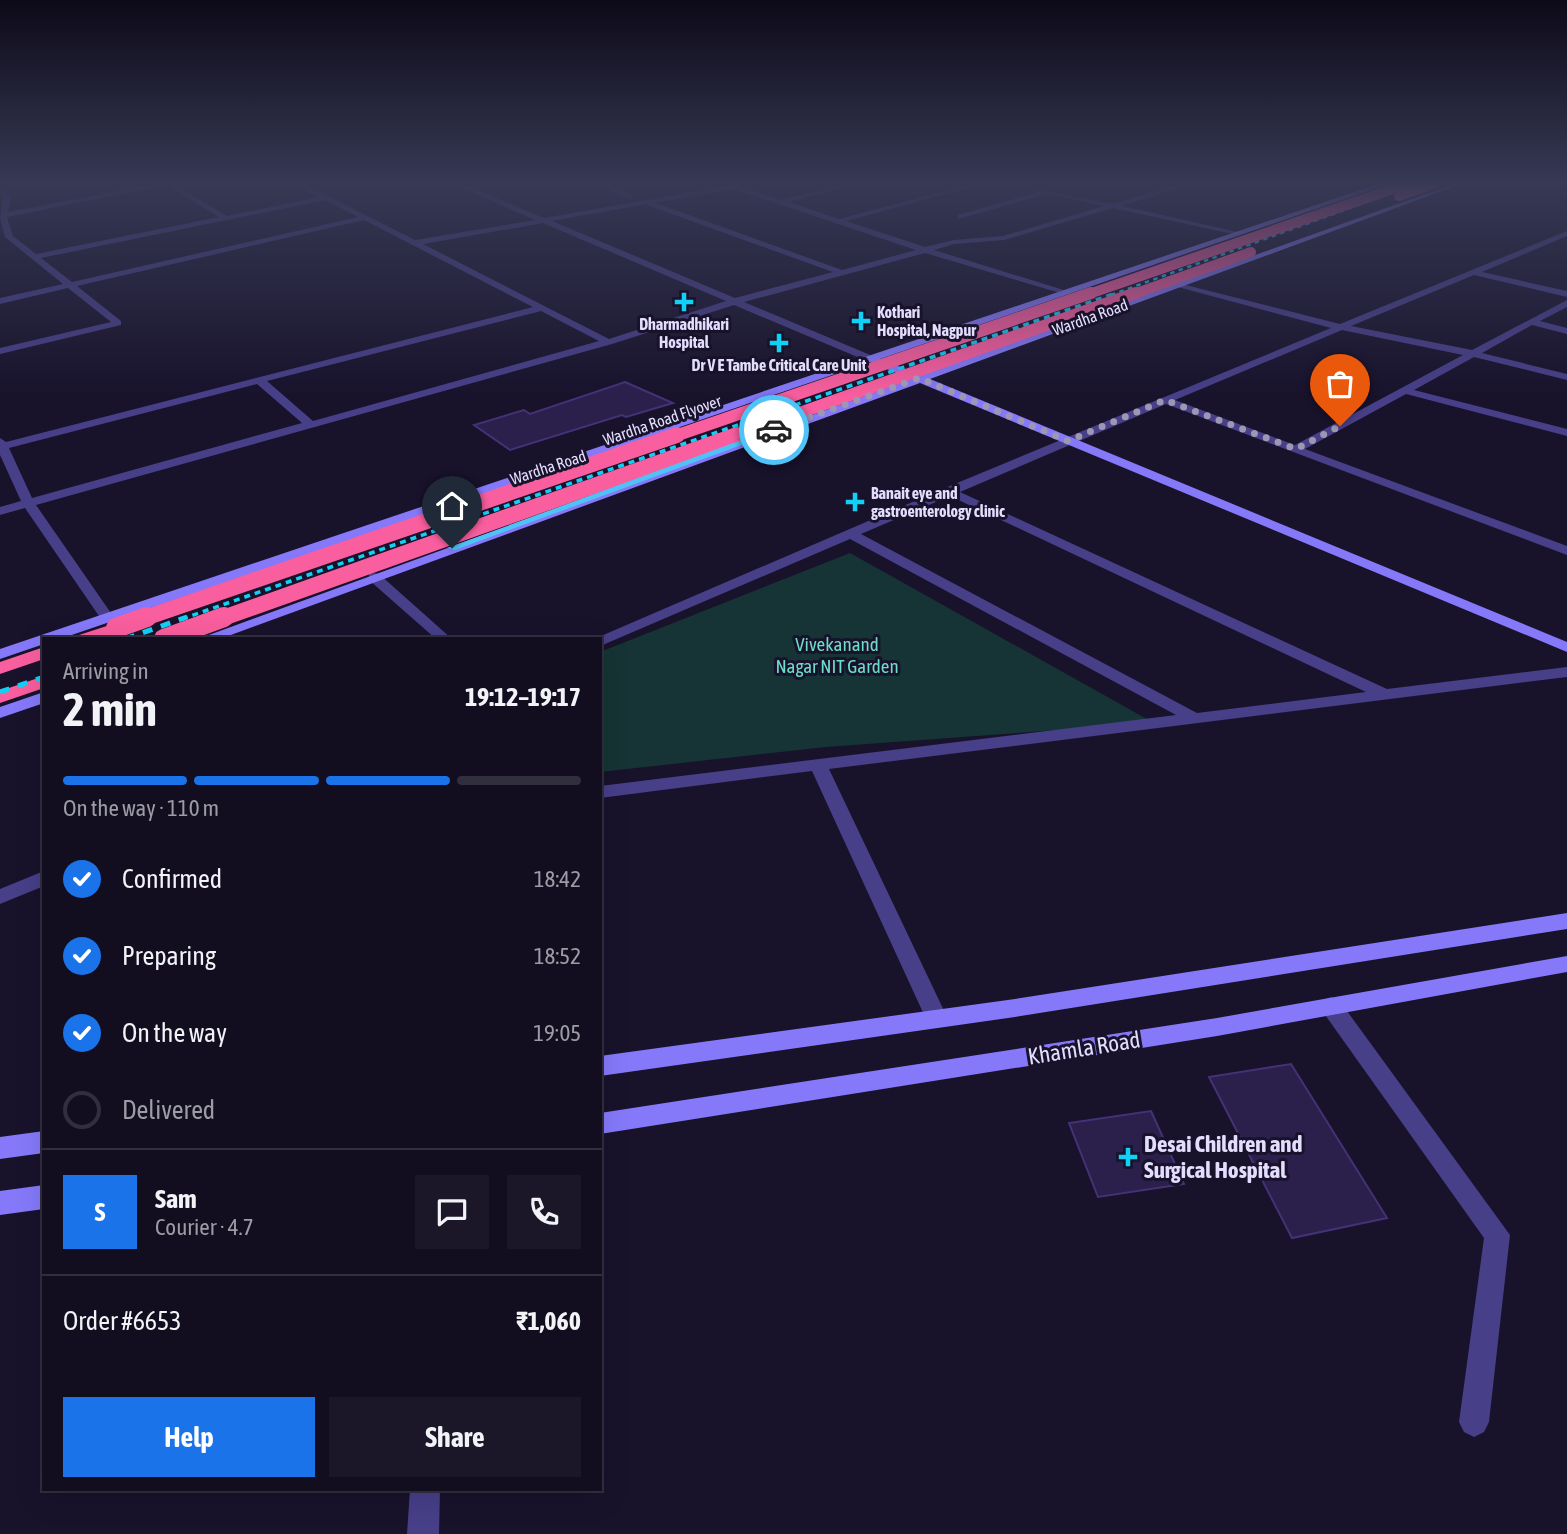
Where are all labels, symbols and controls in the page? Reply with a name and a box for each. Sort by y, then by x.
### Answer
marker: Dharmadhikari Hospital [674,292,694,312]
street label: Wardha Road [1050,295,1130,339]
place label: Kothari Hospital, Nagpur [877,303,976,339]
marker: Kothari Hospital, Nagpur [851,311,871,331]
place label: Dharmadhikari Hospital [639,315,729,351]
marker: Dr V E Tambe Critical Care Unit [769,333,789,353]
pin [1310,354,1370,426]
place label: Dr V E Tambe Critical Care Unit [692,356,867,374]
icon: bag [1321,365,1359,403]
street label: Wardha Road Flyover [601,391,724,450]
courier [739,395,809,465]
icon: car [755,411,793,449]
street label: Wardha Road [508,446,588,488]
pin [422,476,482,548]
place label: Banait eye and gastroenterology clinic [871,484,1005,520]
icon: home [433,487,471,525]
marker: Banait eye and gastroenterology clinic [845,492,865,512]
park label: Vivekanand Nagar NIT Garden [775,633,899,677]
text: Arriving in [63,658,149,684]
text: 19:12–19:17 [465,682,581,712]
text: 2 min [63,683,157,736]
text: On the way · 110 m [63,795,219,821]
icon: check [63,860,101,898]
text: Confirmed [122,864,222,894]
text: 18:42 [534,866,581,892]
icon: check [63,937,101,975]
text: Preparing [122,941,216,971]
text: 18:52 [534,943,581,969]
icon: check [63,1014,101,1052]
text: On the way [122,1018,227,1048]
text: 19:05 [533,1020,581,1046]
street label: Khamla Road [1026,1026,1142,1070]
text: Delivered [122,1095,215,1125]
place label: Desai Children and Surgical Hospital [1144,1131,1303,1183]
marker: Desai Children and Surgical Hospital [1118,1147,1138,1167]
button: chat [415,1175,489,1249]
button: phone [507,1175,581,1249]
text: Sam [155,1184,197,1214]
text: S [95,1197,105,1227]
text: Courier · 4.7 [155,1214,254,1240]
text: Order #6653 [63,1306,182,1336]
text: ₹1,060 [516,1306,581,1336]
button: Help [63,1397,315,1477]
button: Share [329,1397,581,1477]

